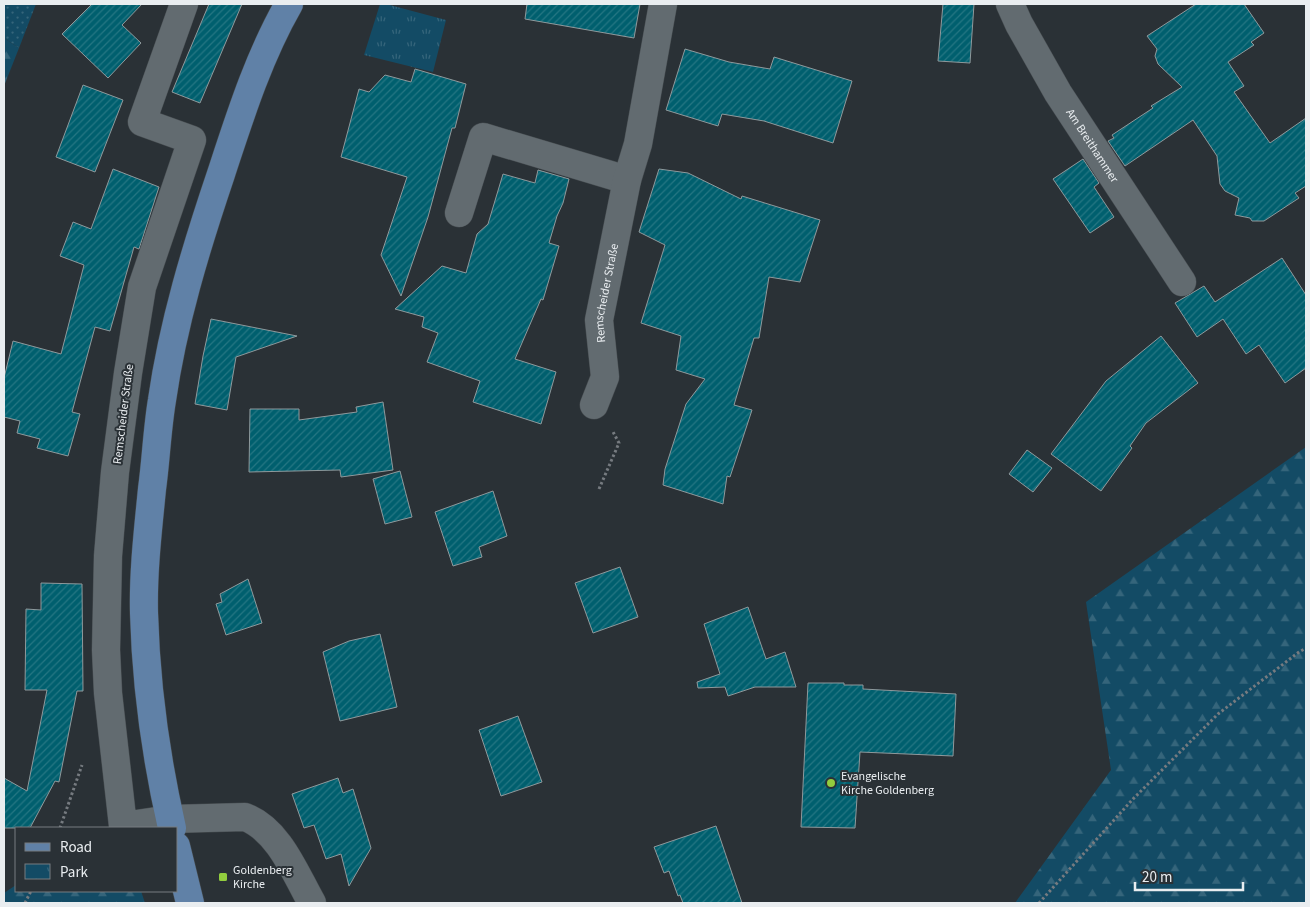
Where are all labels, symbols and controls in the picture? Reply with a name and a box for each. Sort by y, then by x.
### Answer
street label: Am Breithammer [1061,105,1123,187]
street label: Remscheider Straße [591,242,623,344]
street label: Remscheider Straße [109,363,138,465]
place label: Evangelische Kirche Goldenberg [841,768,934,799]
marker: Evangelische Kirche Goldenberg [825,777,837,789]
legend [15,827,178,892]
text: Road [60,837,92,858]
scale bar [1135,860,1242,892]
text: Park [60,862,89,883]
place label: Goldenberg Kirche [233,862,292,893]
text: 20 m [1142,867,1172,888]
marker: Goldenberg Kirche [217,871,229,883]

